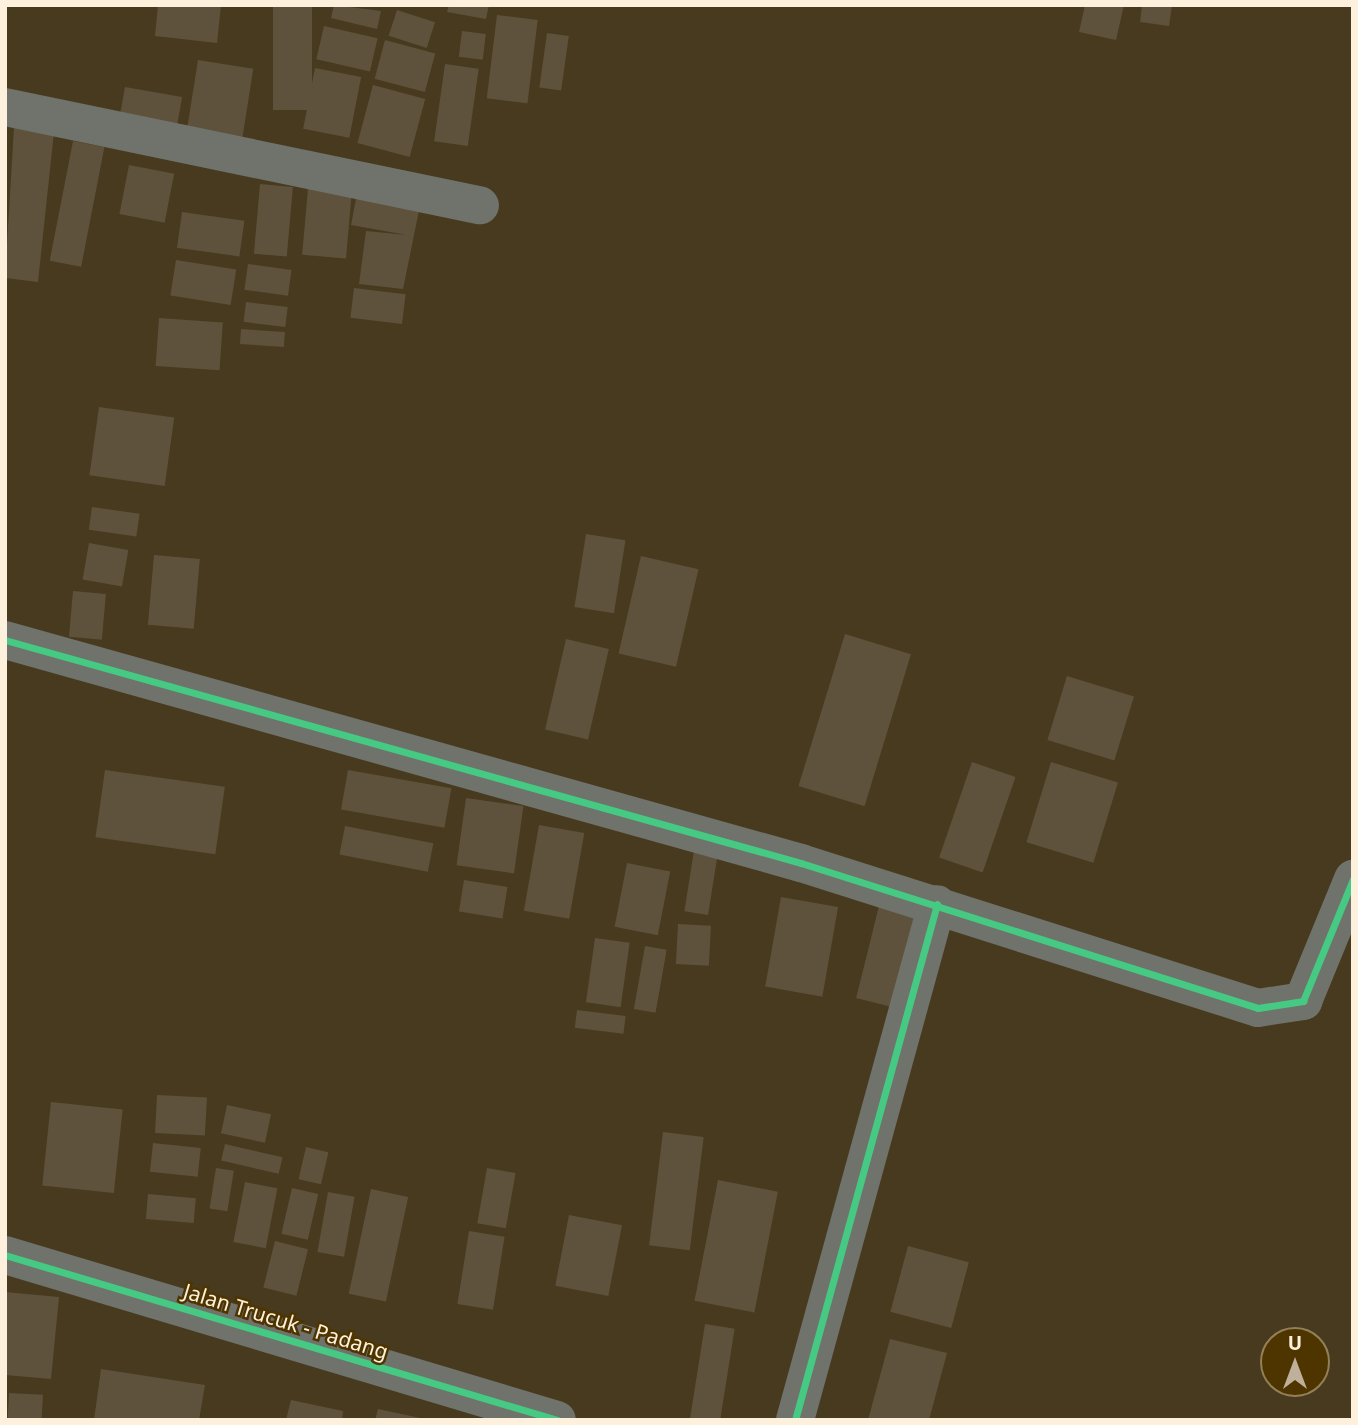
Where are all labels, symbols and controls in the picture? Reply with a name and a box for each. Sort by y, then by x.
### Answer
street label: Jalan Trucuk - Padang [181,1278,391,1364]
north arrow [1260,1327,1330,1397]
text: U [1288,1330,1302,1356]

